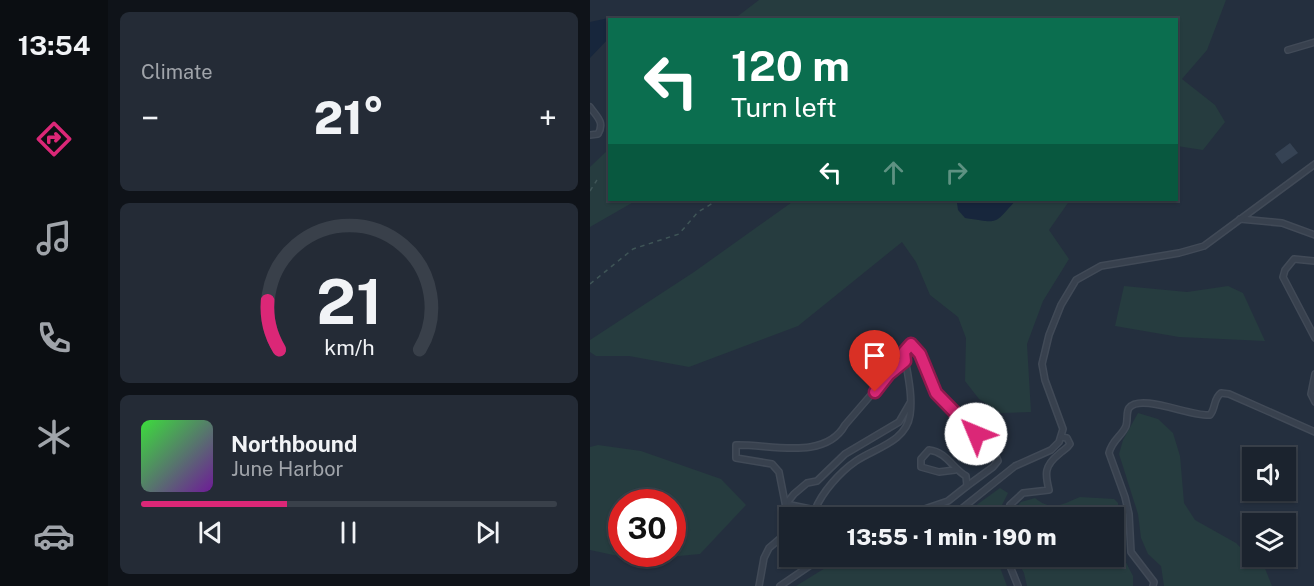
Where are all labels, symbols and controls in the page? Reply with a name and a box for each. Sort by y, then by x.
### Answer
text: 13:54 [18,29,90,61]
text: 120 m [731,41,850,90]
icon: left [632,42,710,120]
text: Climate [141,60,213,84]
text: 21° [314,91,384,144]
text: Turn left [731,91,837,123]
text: − [141,99,159,137]
text: + [539,99,557,137]
icon: directions [33,118,75,160]
icon: left [814,156,847,189]
icon: ahead [877,156,910,189]
icon: right [940,156,973,189]
icon: music [33,217,75,259]
text: 21 [316,265,382,338]
icon: phone [33,317,75,359]
pin [849,330,900,392]
text: km/h [324,335,374,360]
icon: arrive [858,339,891,372]
position arrow [944,402,1008,466]
icon: climate [33,416,75,458]
text: Northbound [231,431,357,457]
map controls [1242,447,1296,567]
button: sound [1242,447,1296,501]
text: June Harbor [231,457,343,481]
speed limit sign: 30 [608,489,686,567]
button: layers [1242,513,1296,567]
icon: car [33,515,75,557]
icon: previous [194,516,227,549]
icon: pause [332,516,365,549]
icon: next [471,516,504,549]
text: 13:55 · 1 min · 190 m [847,524,1056,550]

